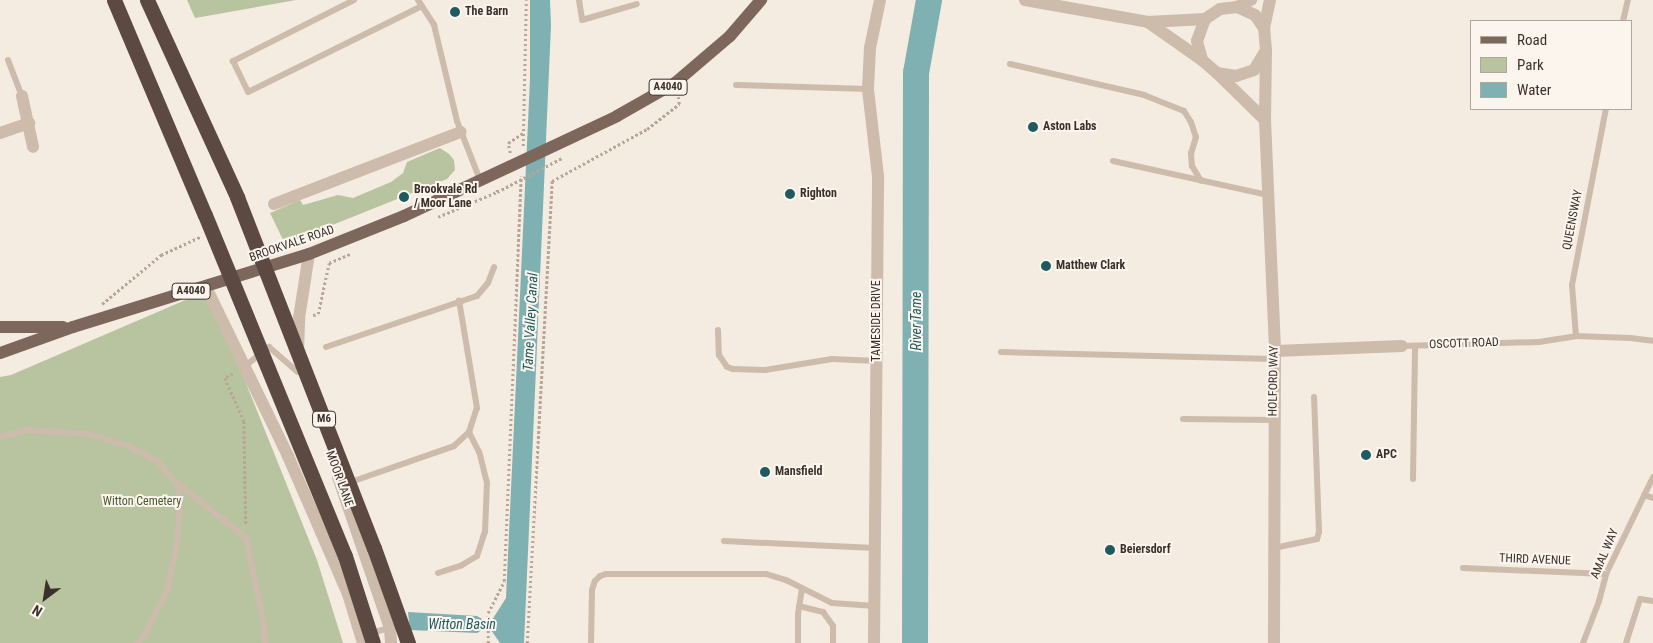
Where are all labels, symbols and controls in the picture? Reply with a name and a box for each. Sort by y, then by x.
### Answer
place label: The Barn [465,5,508,19]
marker: The Barn [449,6,461,18]
legend [1470,20,1633,110]
text: Road [1517,31,1547,49]
text: Park [1517,56,1544,74]
road number: A4040 [648,78,688,95]
text: Water [1517,81,1551,99]
place label: Aston Labs [1043,120,1097,134]
marker: Aston Labs [1027,121,1039,133]
place label: Brookvale Rd / Moor Lane [414,183,477,211]
place label: Righton [800,187,837,201]
marker: Righton [784,188,796,200]
street label: QUEENSWAY [1560,189,1586,251]
marker: Brookvale Rd / Moor Lane [398,191,410,203]
street label: BROOKVALE ROAD [248,223,336,265]
place label: Matthew Clark [1056,259,1125,273]
marker: Matthew Clark [1040,260,1052,272]
water label: Tame Valley Canal [519,273,541,371]
street label: TAMESIDE DRIVE [870,280,884,362]
road number: A4040 [171,282,211,300]
water label: River Tame [908,291,924,351]
street label: OSCOTT ROAD [1429,336,1499,352]
street label: HOLFORD WAY [1266,345,1282,417]
road number: M6 [312,410,336,428]
place label: APC [1376,448,1397,462]
street label: MOOR LANE [322,449,356,509]
marker: APC [1360,449,1372,461]
place label: Mansfield [775,465,822,479]
marker: Mansfield [759,466,771,478]
park label: Witton Cemetery [103,495,181,509]
street label: AMAL WAY [1588,527,1622,581]
place label: Beiersdorf [1120,543,1171,557]
marker: Beiersdorf [1104,544,1116,556]
street label: THIRD AVENUE [1499,552,1571,568]
north arrow [20,573,70,623]
text: N [29,602,45,620]
water label: Witton Basin [428,616,496,632]

